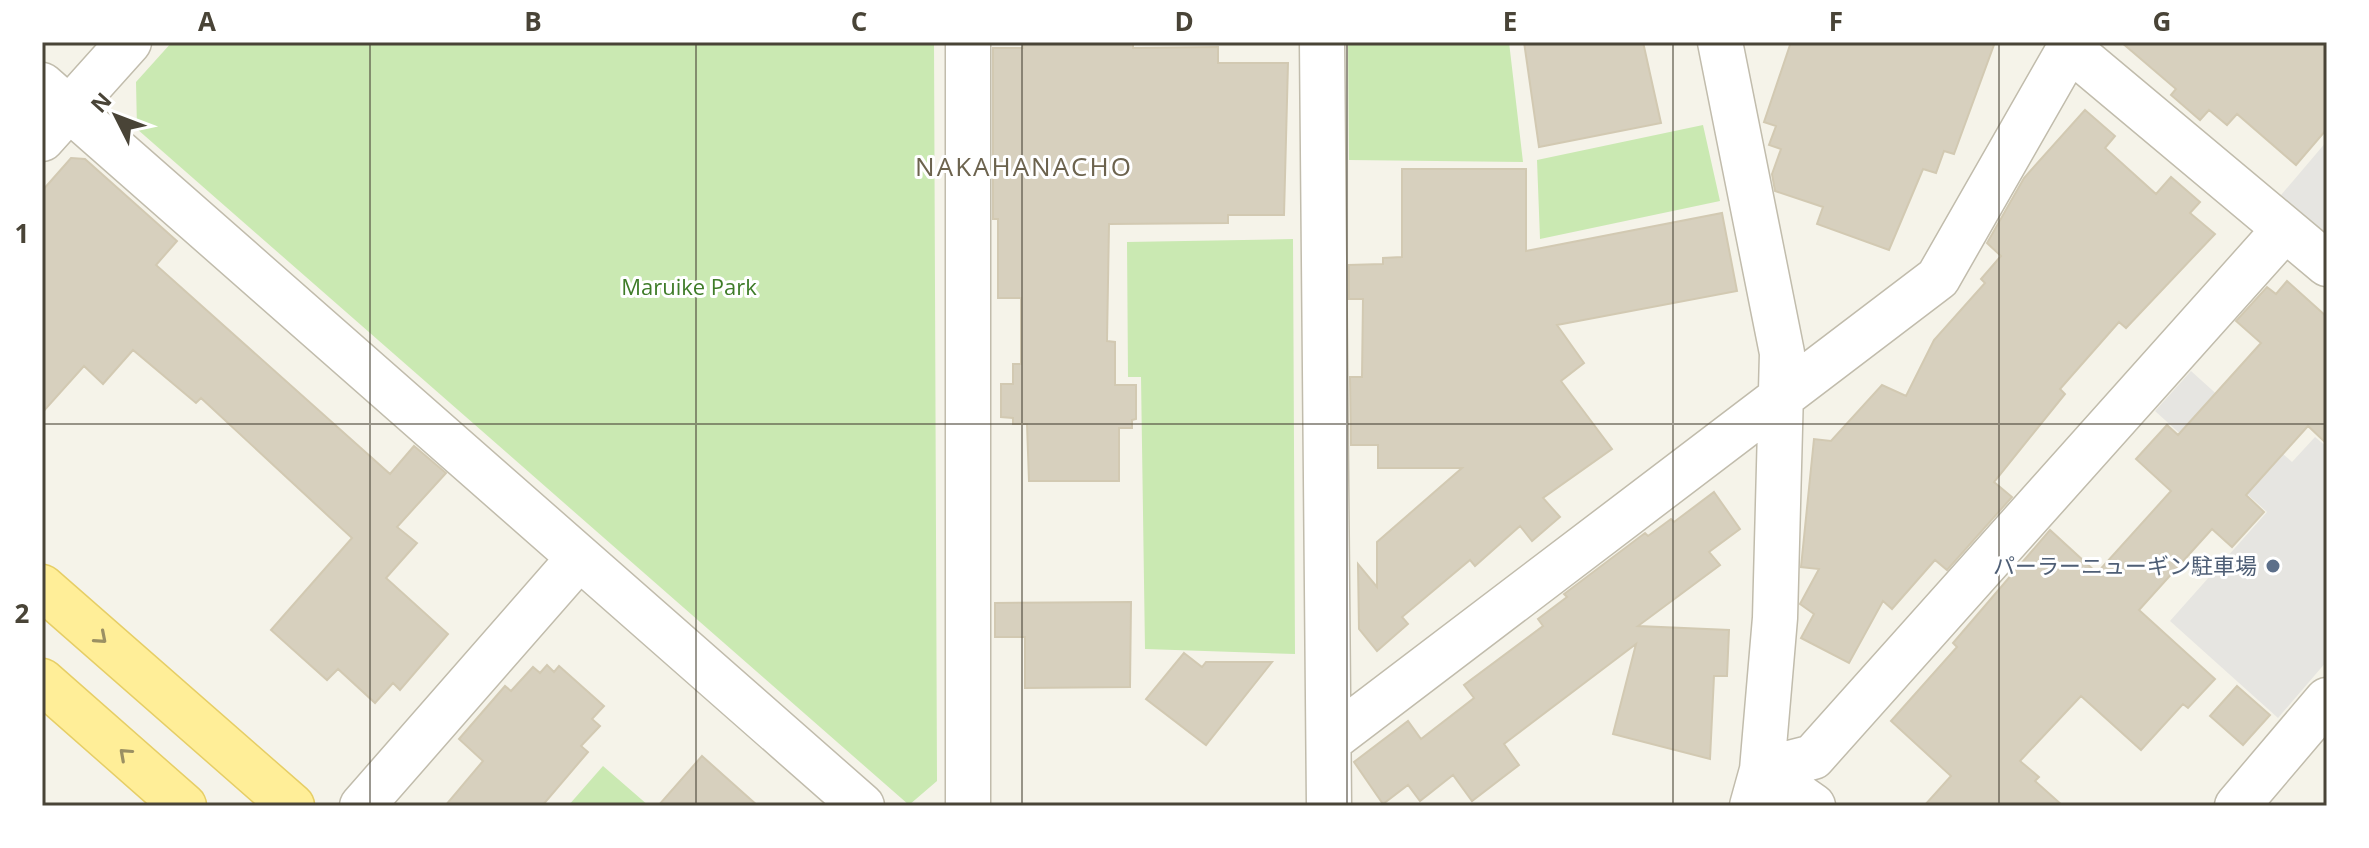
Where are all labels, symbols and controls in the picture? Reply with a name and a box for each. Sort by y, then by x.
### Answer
text: A [198,3,216,39]
text: B [524,3,542,39]
text: C [851,3,867,39]
text: D [1174,3,1194,39]
text: E [1503,3,1517,39]
text: F [1829,3,1843,39]
text: G [2153,3,2171,39]
north arrow [76,76,156,156]
text: N [83,85,118,119]
district label: NAKAHANACHO [915,148,1133,184]
text: 1 [15,215,29,251]
park label: Maruike Park [621,271,757,301]
place label: パーラーニューギン駐車場 [1993,550,2257,580]
marker: パーラーニューギン駐車場 [2264,557,2282,575]
text: 2 [15,595,30,631]
one-way arrow [91,629,106,643]
one-way arrow [120,750,135,764]

